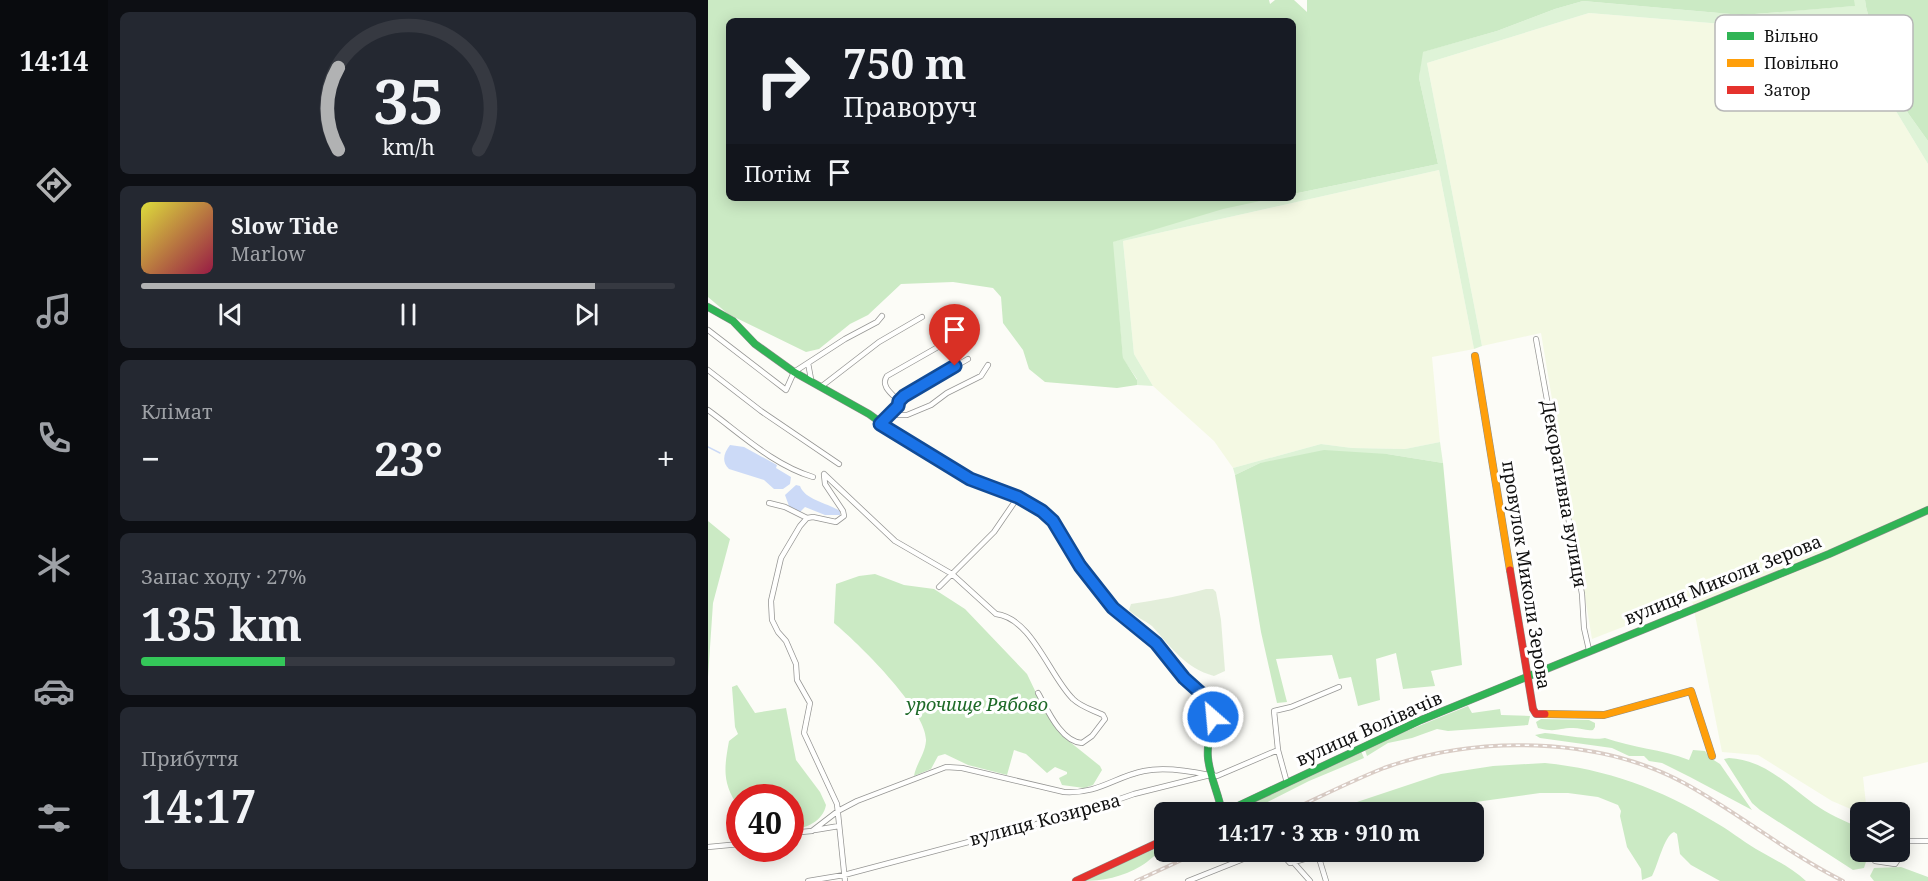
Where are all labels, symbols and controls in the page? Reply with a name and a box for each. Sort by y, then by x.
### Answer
legend [1715,15,1913,111]
text: Вільно [1764,25,1818,47]
text: 750 m [843,34,967,91]
text: 14:14 [19,42,89,79]
icon: right [744,42,822,120]
text: Повільно [1764,52,1839,74]
text: 35 [373,57,443,142]
text: Затор [1764,79,1811,101]
text: Праворуч [843,88,977,125]
text: km/h [382,132,435,161]
icon: arrive [823,156,856,189]
text: Потім [744,158,811,188]
icon: directions [33,164,75,206]
text: Slow Tide [231,210,339,240]
text: Marlow [231,240,305,267]
icon: music [33,290,75,332]
icon: previous [214,298,247,331]
icon: pause [392,298,425,331]
icon: next [570,298,603,331]
pin [929,304,980,366]
icon: arrive [938,313,971,346]
text: Клімат [141,398,213,425]
street label: Декоративна вулиця [1537,398,1593,589]
icon: phone [33,417,75,459]
text: 23° [374,428,443,489]
text: − [141,436,160,481]
text: + [657,436,675,481]
street label: провулок Миколи Зерова [1497,459,1557,691]
street label: вулиця Миколи Зерова [1620,528,1825,630]
icon: climate [33,544,75,586]
text: Запас ходу · 27% [141,563,306,590]
text: 135 km [141,593,302,654]
icon: car [33,670,75,712]
position arrow [1181,685,1245,749]
street label: вулиця Волівачів [1292,685,1445,771]
park label: урочище Рябово [905,692,1048,716]
text: Прибуття [141,745,239,772]
text: 14:17 [141,775,256,836]
speed limit sign: 40 [726,784,804,862]
street label: вулиця Козирева [967,787,1123,851]
icon: filters [33,797,75,839]
map controls [1850,802,1910,862]
button: layers [1850,802,1910,862]
text: 14:17 · 3 хв · 910 m [1218,817,1420,847]

